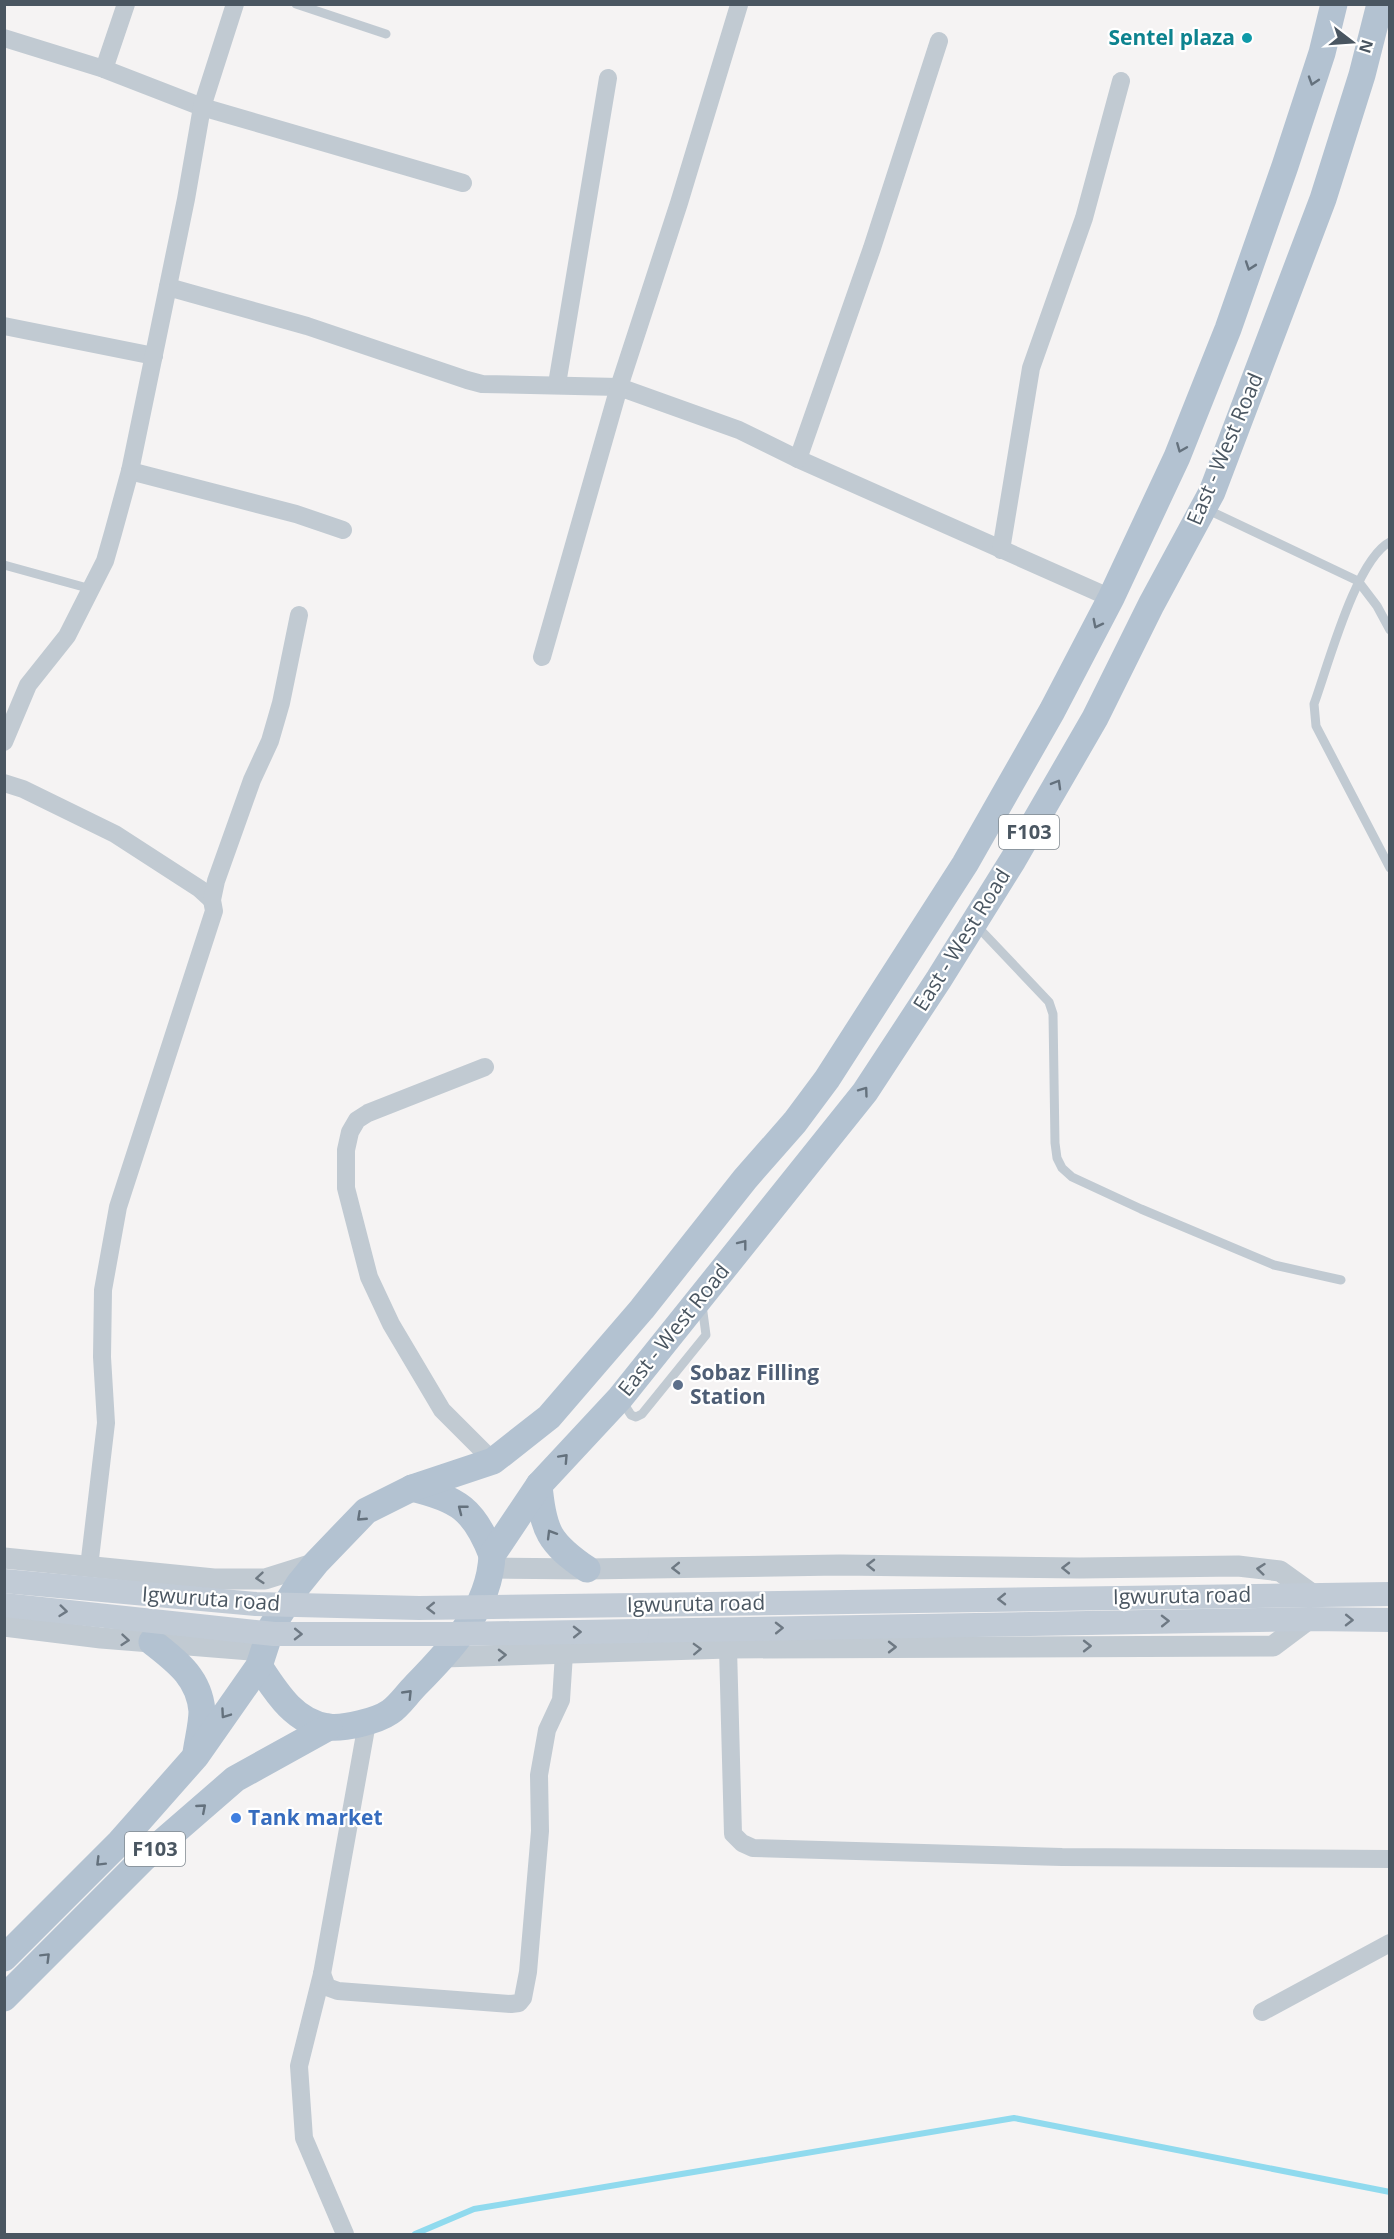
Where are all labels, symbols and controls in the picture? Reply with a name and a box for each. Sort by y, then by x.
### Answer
north arrow [1322,12,1382,72]
place label: Sentel plaza [1109,23,1235,51]
marker: Sentel plaza [1240,31,1254,45]
text: N [1354,37,1379,56]
one-way arrow [1308,75,1320,86]
one-way arrow [1245,260,1258,271]
street label: East - West Road [1179,368,1269,529]
one-way arrow [1176,442,1188,453]
one-way arrow [1093,618,1105,629]
one-way arrow [1049,780,1061,790]
road number: F103 [999,815,1059,849]
street label: East - West Road [906,863,1016,1016]
one-way arrow [857,1087,868,1098]
one-way arrow [735,1240,746,1251]
street label: East - West Road [611,1257,735,1401]
place label: Sobaz Filling Station [690,1358,819,1410]
marker: Sobaz Filling Station [671,1378,685,1392]
one-way arrow [557,1454,568,1465]
one-way arrow [458,1505,469,1516]
one-way arrow [358,1509,369,1520]
one-way arrow [547,1530,558,1540]
one-way arrow [867,1559,876,1572]
one-way arrow [672,1562,681,1574]
one-way arrow [1062,1562,1071,1574]
one-way arrow [1257,1563,1266,1575]
one-way arrow [255,1571,265,1584]
street label: Igwuruta road [141,1579,281,1617]
street label: Igwuruta road [1113,1580,1251,1610]
street label: Igwuruta road [627,1588,765,1618]
one-way arrow [997,1593,1006,1605]
one-way arrow [426,1602,435,1614]
one-way arrow [58,1605,67,1617]
one-way arrow [1345,1613,1354,1626]
one-way arrow [1160,1615,1169,1628]
one-way arrow [774,1622,783,1634]
one-way arrow [573,1626,582,1638]
one-way arrow [294,1628,303,1640]
one-way arrow [121,1633,130,1646]
one-way arrow [1082,1640,1091,1652]
one-way arrow [887,1641,896,1653]
one-way arrow [692,1643,701,1655]
one-way arrow [497,1649,506,1662]
one-way arrow [401,1690,412,1700]
one-way arrow [221,1707,232,1718]
place label: Tank market [248,1803,383,1831]
one-way arrow [195,1804,206,1815]
marker: Tank market [229,1811,243,1825]
road number: F103 [125,1832,185,1866]
one-way arrow [96,1855,107,1866]
one-way arrow [39,1954,50,1965]

